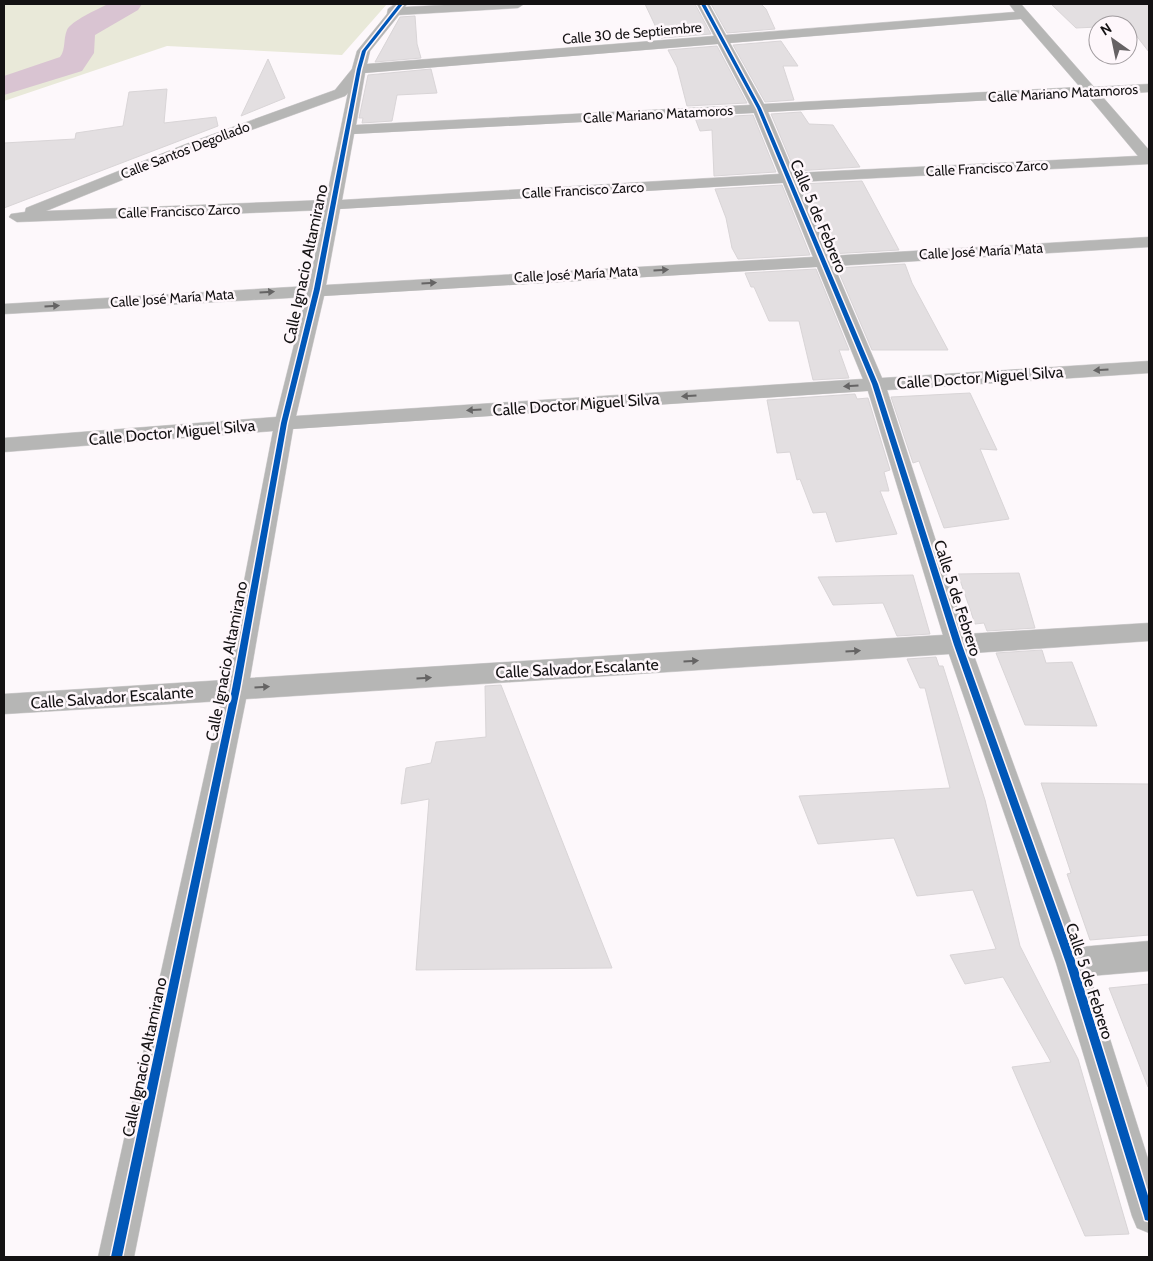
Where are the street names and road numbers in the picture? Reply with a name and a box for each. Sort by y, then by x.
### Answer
street label: Calle 30 de Septiembre [561,18,703,48]
street label: Calle Mariano Matamoros [988,80,1139,106]
street label: Calle Mariano Matamoros [583,101,734,127]
street label: Calle Santos Degollado [118,117,252,183]
street label: Calle Francisco Zarco [925,156,1049,180]
street label: Calle 5 de Febrero [786,157,851,276]
street label: Calle Francisco Zarco [521,178,645,202]
street label: Calle Ignacio Altamirano [279,182,332,346]
street label: Calle Francisco Zarco [117,200,241,222]
street label: Calle José María Mata [919,239,1044,263]
street label: Calle José María Mata [514,262,639,286]
street label: Calle José María Mata [110,285,235,311]
street label: Calle Doctor Miguel Silva [896,362,1064,393]
street label: Calle Doctor Miguel Silva [492,389,660,420]
street label: Calle Doctor Miguel Silva [88,416,256,449]
street label: Calle 5 de Febrero [930,538,985,659]
street label: Calle Ignacio Altamirano [202,579,251,743]
street label: Calle Salvador Escalante [495,655,659,682]
street label: Calle Salvador Escalante [30,682,194,713]
street label: Calle 5 de Febrero [1062,921,1117,1042]
street label: Calle Ignacio Altamirano [118,975,171,1139]

